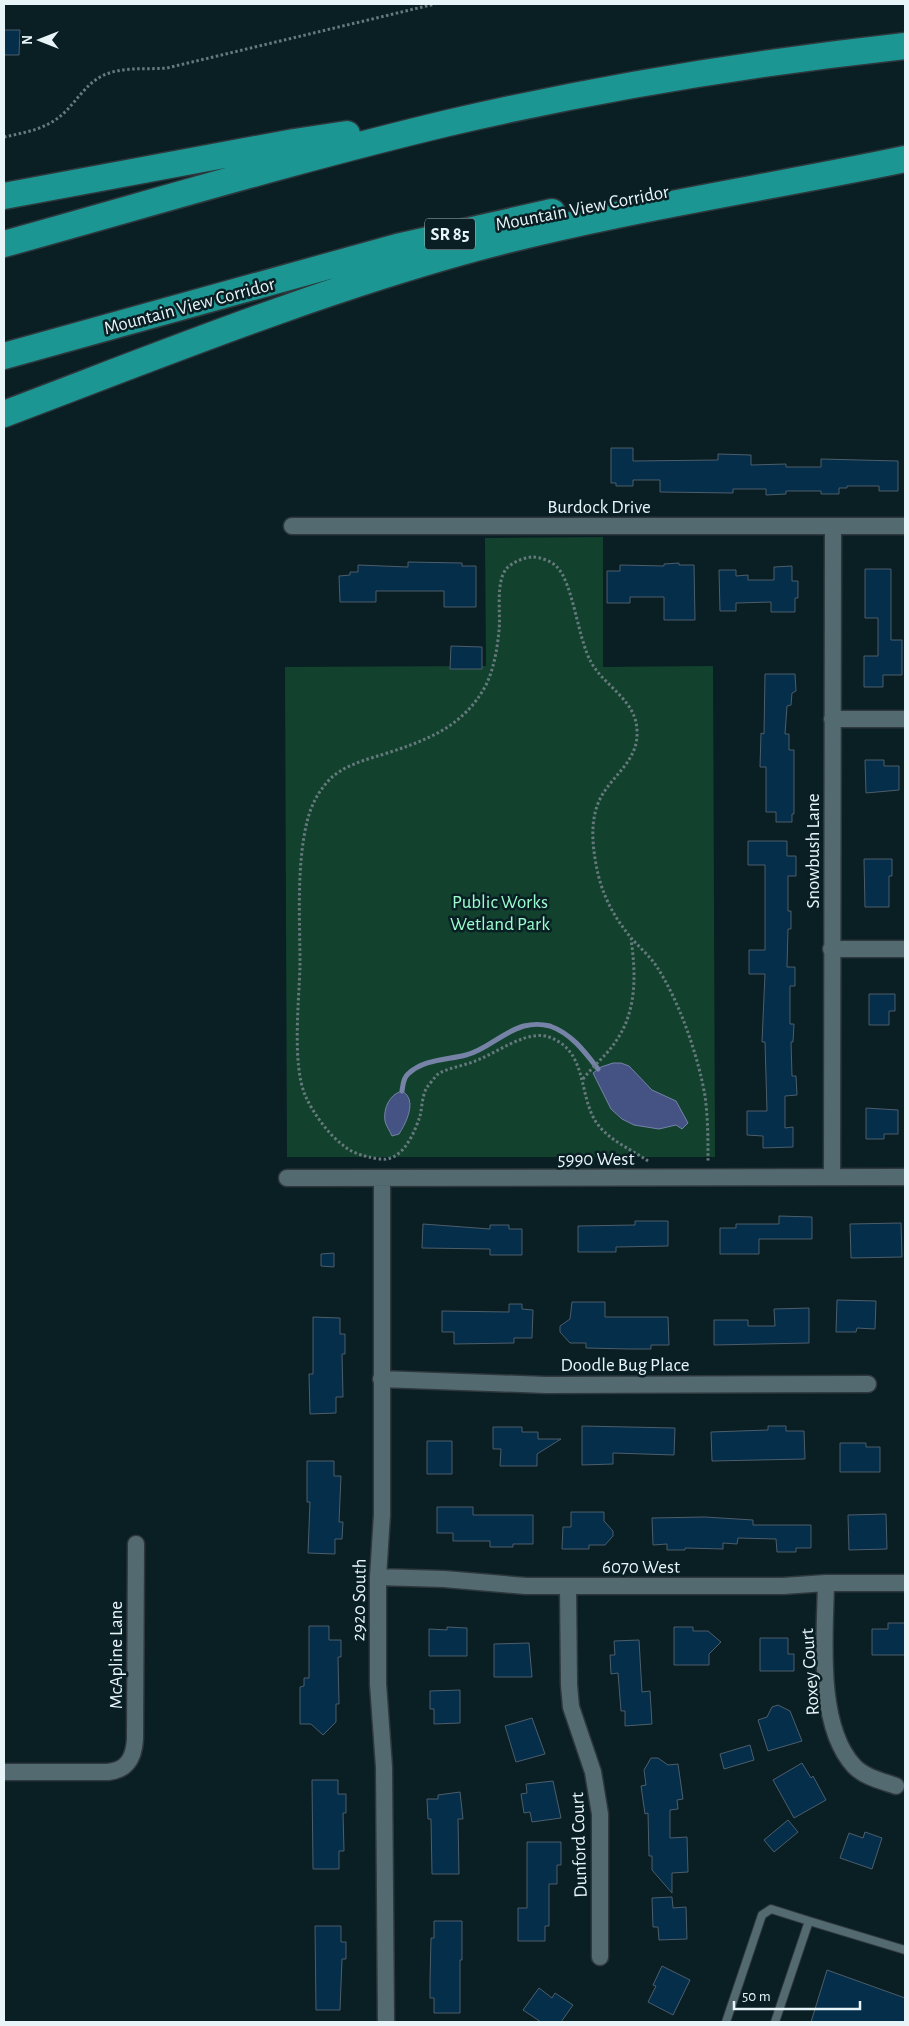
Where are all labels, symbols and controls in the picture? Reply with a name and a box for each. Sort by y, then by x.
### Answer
north arrow [15,15,65,65]
text: N [21,35,35,45]
street label: Mountain View Corridor [494,182,671,235]
road number: SR 85 [425,218,475,250]
street label: Mountain View Corridor [102,274,277,338]
street label: Burdock Drive [547,498,651,517]
street label: Snowbush Lane [804,793,823,909]
park label: Public Works Wetland Park [450,893,550,934]
street label: 5990 West [558,1150,634,1169]
street label: Doodle Bug Place [560,1356,690,1375]
street label: 2920 South [349,1558,370,1642]
street label: 6070 West [602,1558,680,1577]
street label: McApline Lane [107,1601,126,1709]
street label: Roxey Court [798,1628,823,1716]
street label: Dunford Court [568,1792,591,1898]
scale bar [734,1978,860,2010]
text: 50 m [742,1989,771,2004]

